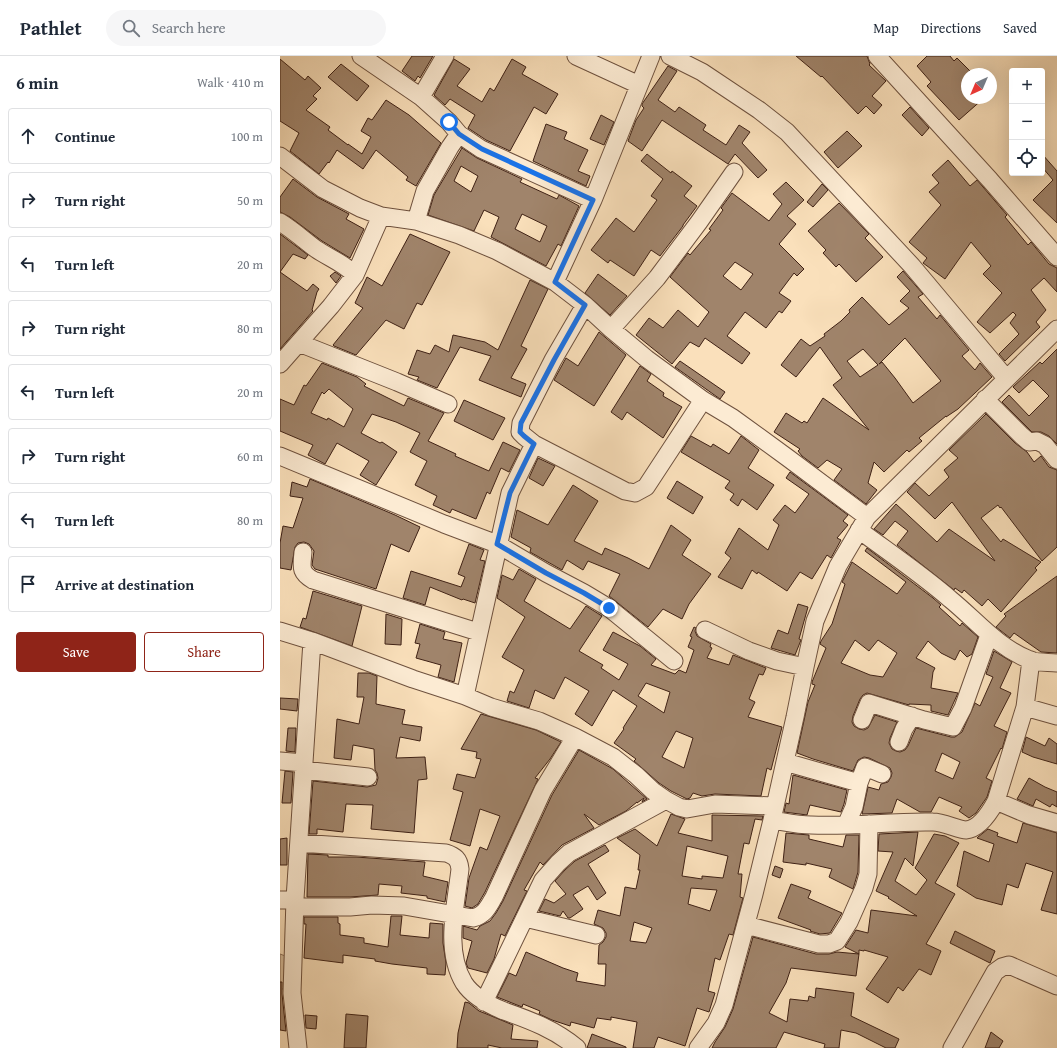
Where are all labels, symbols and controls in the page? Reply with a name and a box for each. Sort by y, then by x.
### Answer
search box [106,10,386,46]
text: Pathlet [20,14,82,42]
icon: search [120,17,142,39]
text: Search here [152,17,226,38]
text: Map [873,18,899,38]
text: Directions [921,18,981,38]
text: Saved [1003,18,1037,38]
north arrow [961,68,997,104]
map controls [1009,68,1045,176]
button: + [1009,68,1045,104]
text: 6 min [16,70,58,95]
text: Walk · 410 m [197,73,264,92]
button: − [1009,104,1045,140]
route start [440,113,458,131]
icon: ahead [17,125,39,147]
text: Continue [55,126,116,147]
text: 100 m [231,127,263,146]
button: locate [1009,140,1045,176]
icon: right [17,189,39,211]
text: Turn right [55,190,126,211]
text: 50 m [237,191,263,210]
icon: left [17,253,39,275]
text: Turn left [55,254,114,275]
text: 20 m [237,255,263,274]
icon: right [17,317,39,339]
text: Turn right [55,318,126,339]
text: 80 m [237,319,263,338]
icon: left [17,381,39,403]
text: Turn left [55,382,114,403]
text: 20 m [237,383,263,402]
icon: right [17,445,39,467]
text: Turn right [55,446,126,467]
text: 60 m [237,447,263,466]
icon: left [17,509,39,531]
text: Turn left [55,510,114,531]
text: 80 m [237,511,263,530]
icon: arrive [17,573,39,595]
text: Arrive at destination [55,574,194,595]
route end [600,599,618,617]
button: Save [16,632,136,672]
button: Share [144,632,264,672]

